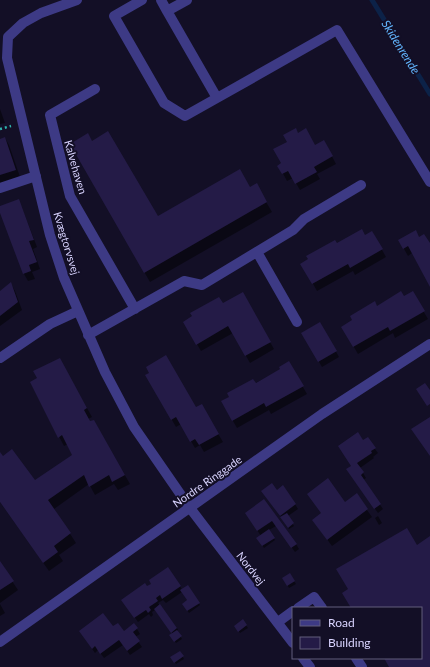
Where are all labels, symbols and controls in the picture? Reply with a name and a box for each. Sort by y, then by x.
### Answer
water label: Skidenrende [378,17,424,77]
street label: Kalvehaven [62,138,90,196]
street label: Kvægtorvsvej [51,210,83,276]
street label: Nordre Ringgade [170,452,244,510]
street label: Nordvej [234,549,268,587]
legend [292,607,422,659]
text: Road [328,615,355,630]
text: Building [328,635,371,650]

